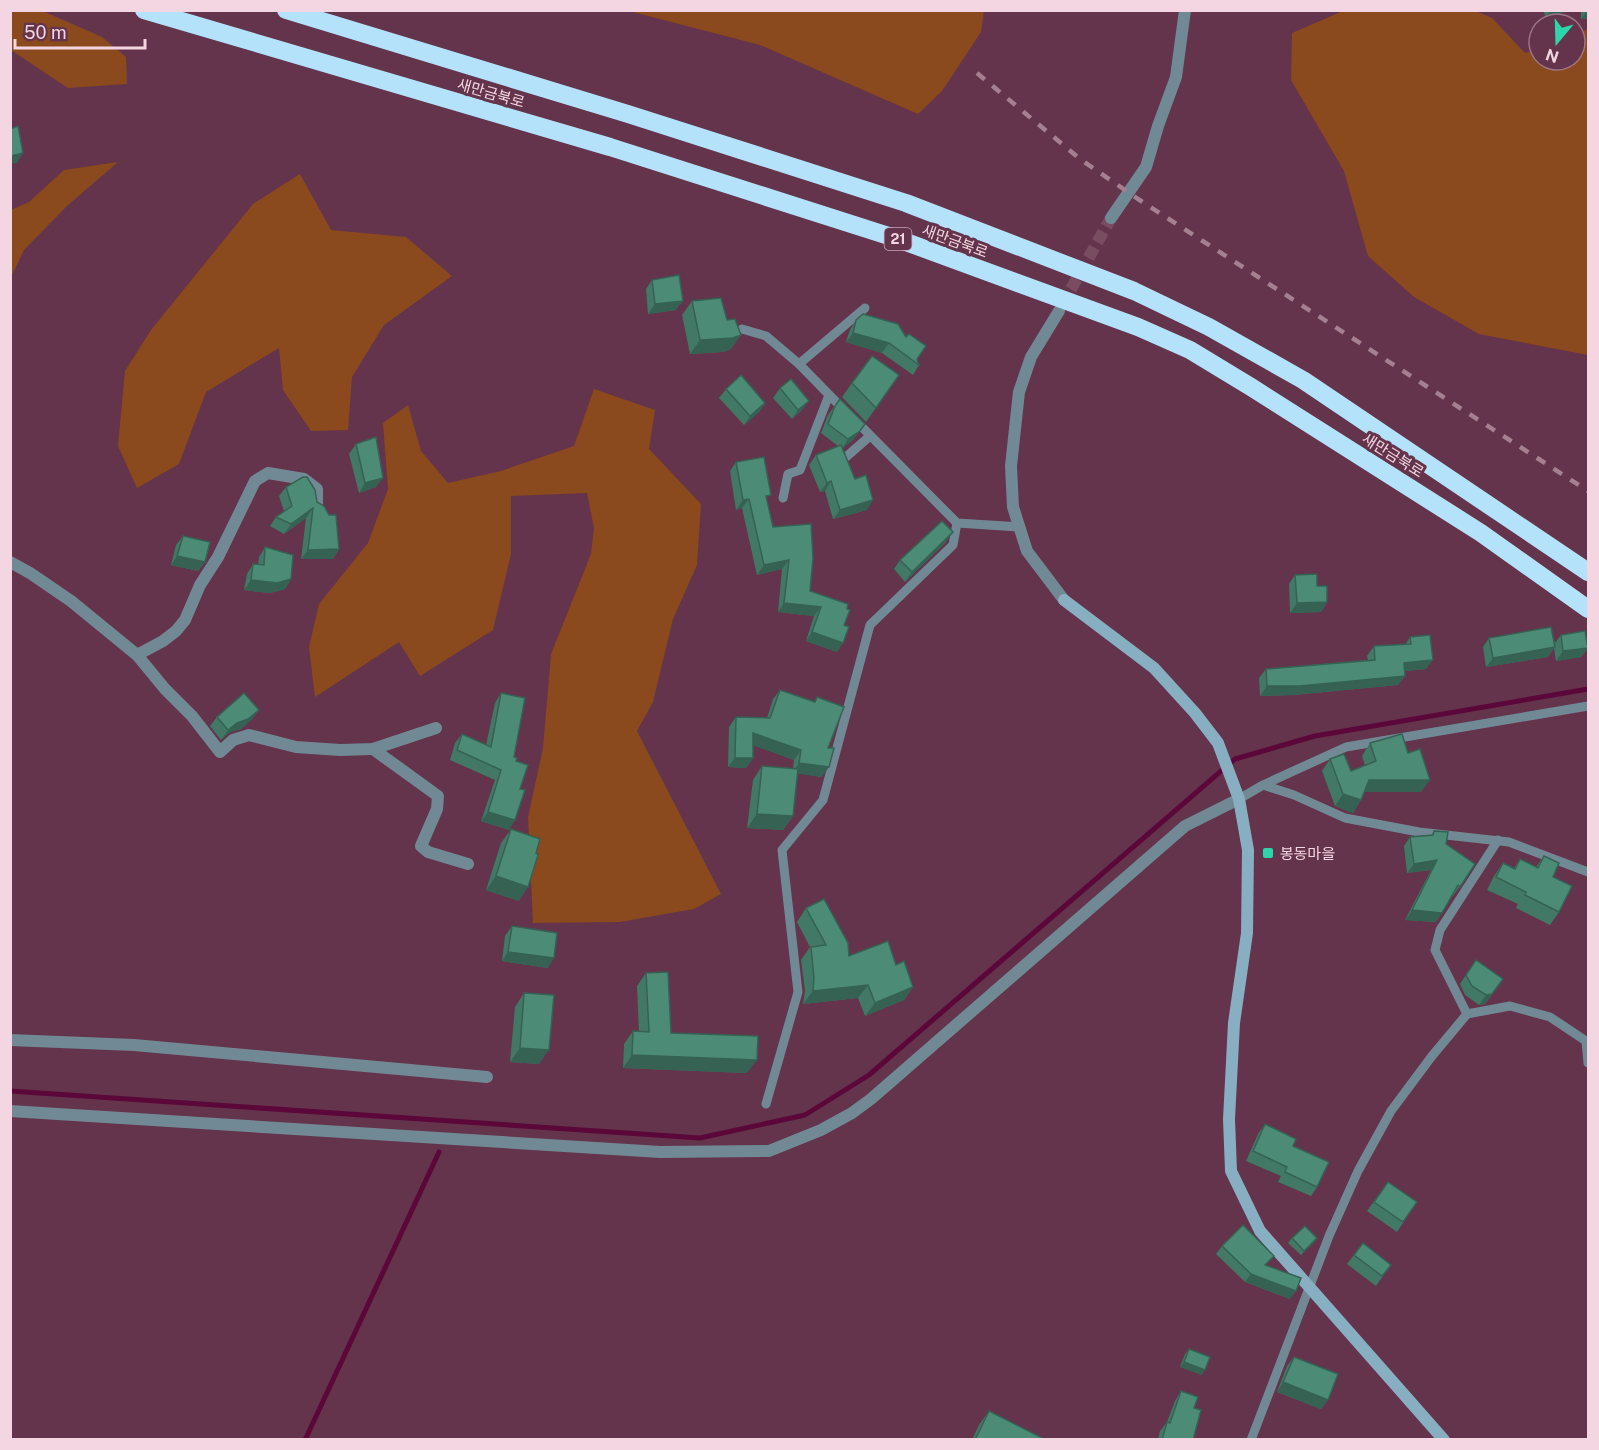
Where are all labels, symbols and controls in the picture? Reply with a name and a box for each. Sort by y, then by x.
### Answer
scale bar [15,12,146,50]
north arrow [1527,12,1587,72]
text: 50 m [24,22,67,43]
text: N [1543,45,1561,67]
street label: 새만금북로 [455,75,527,111]
street label: 새만금북로 [920,221,990,261]
road number: 21 [884,228,912,250]
street label: 새만금북로 [1359,430,1427,480]
place label: 봉동마을 [1280,845,1335,862]
marker: 봉동마을 [1261,846,1275,860]

